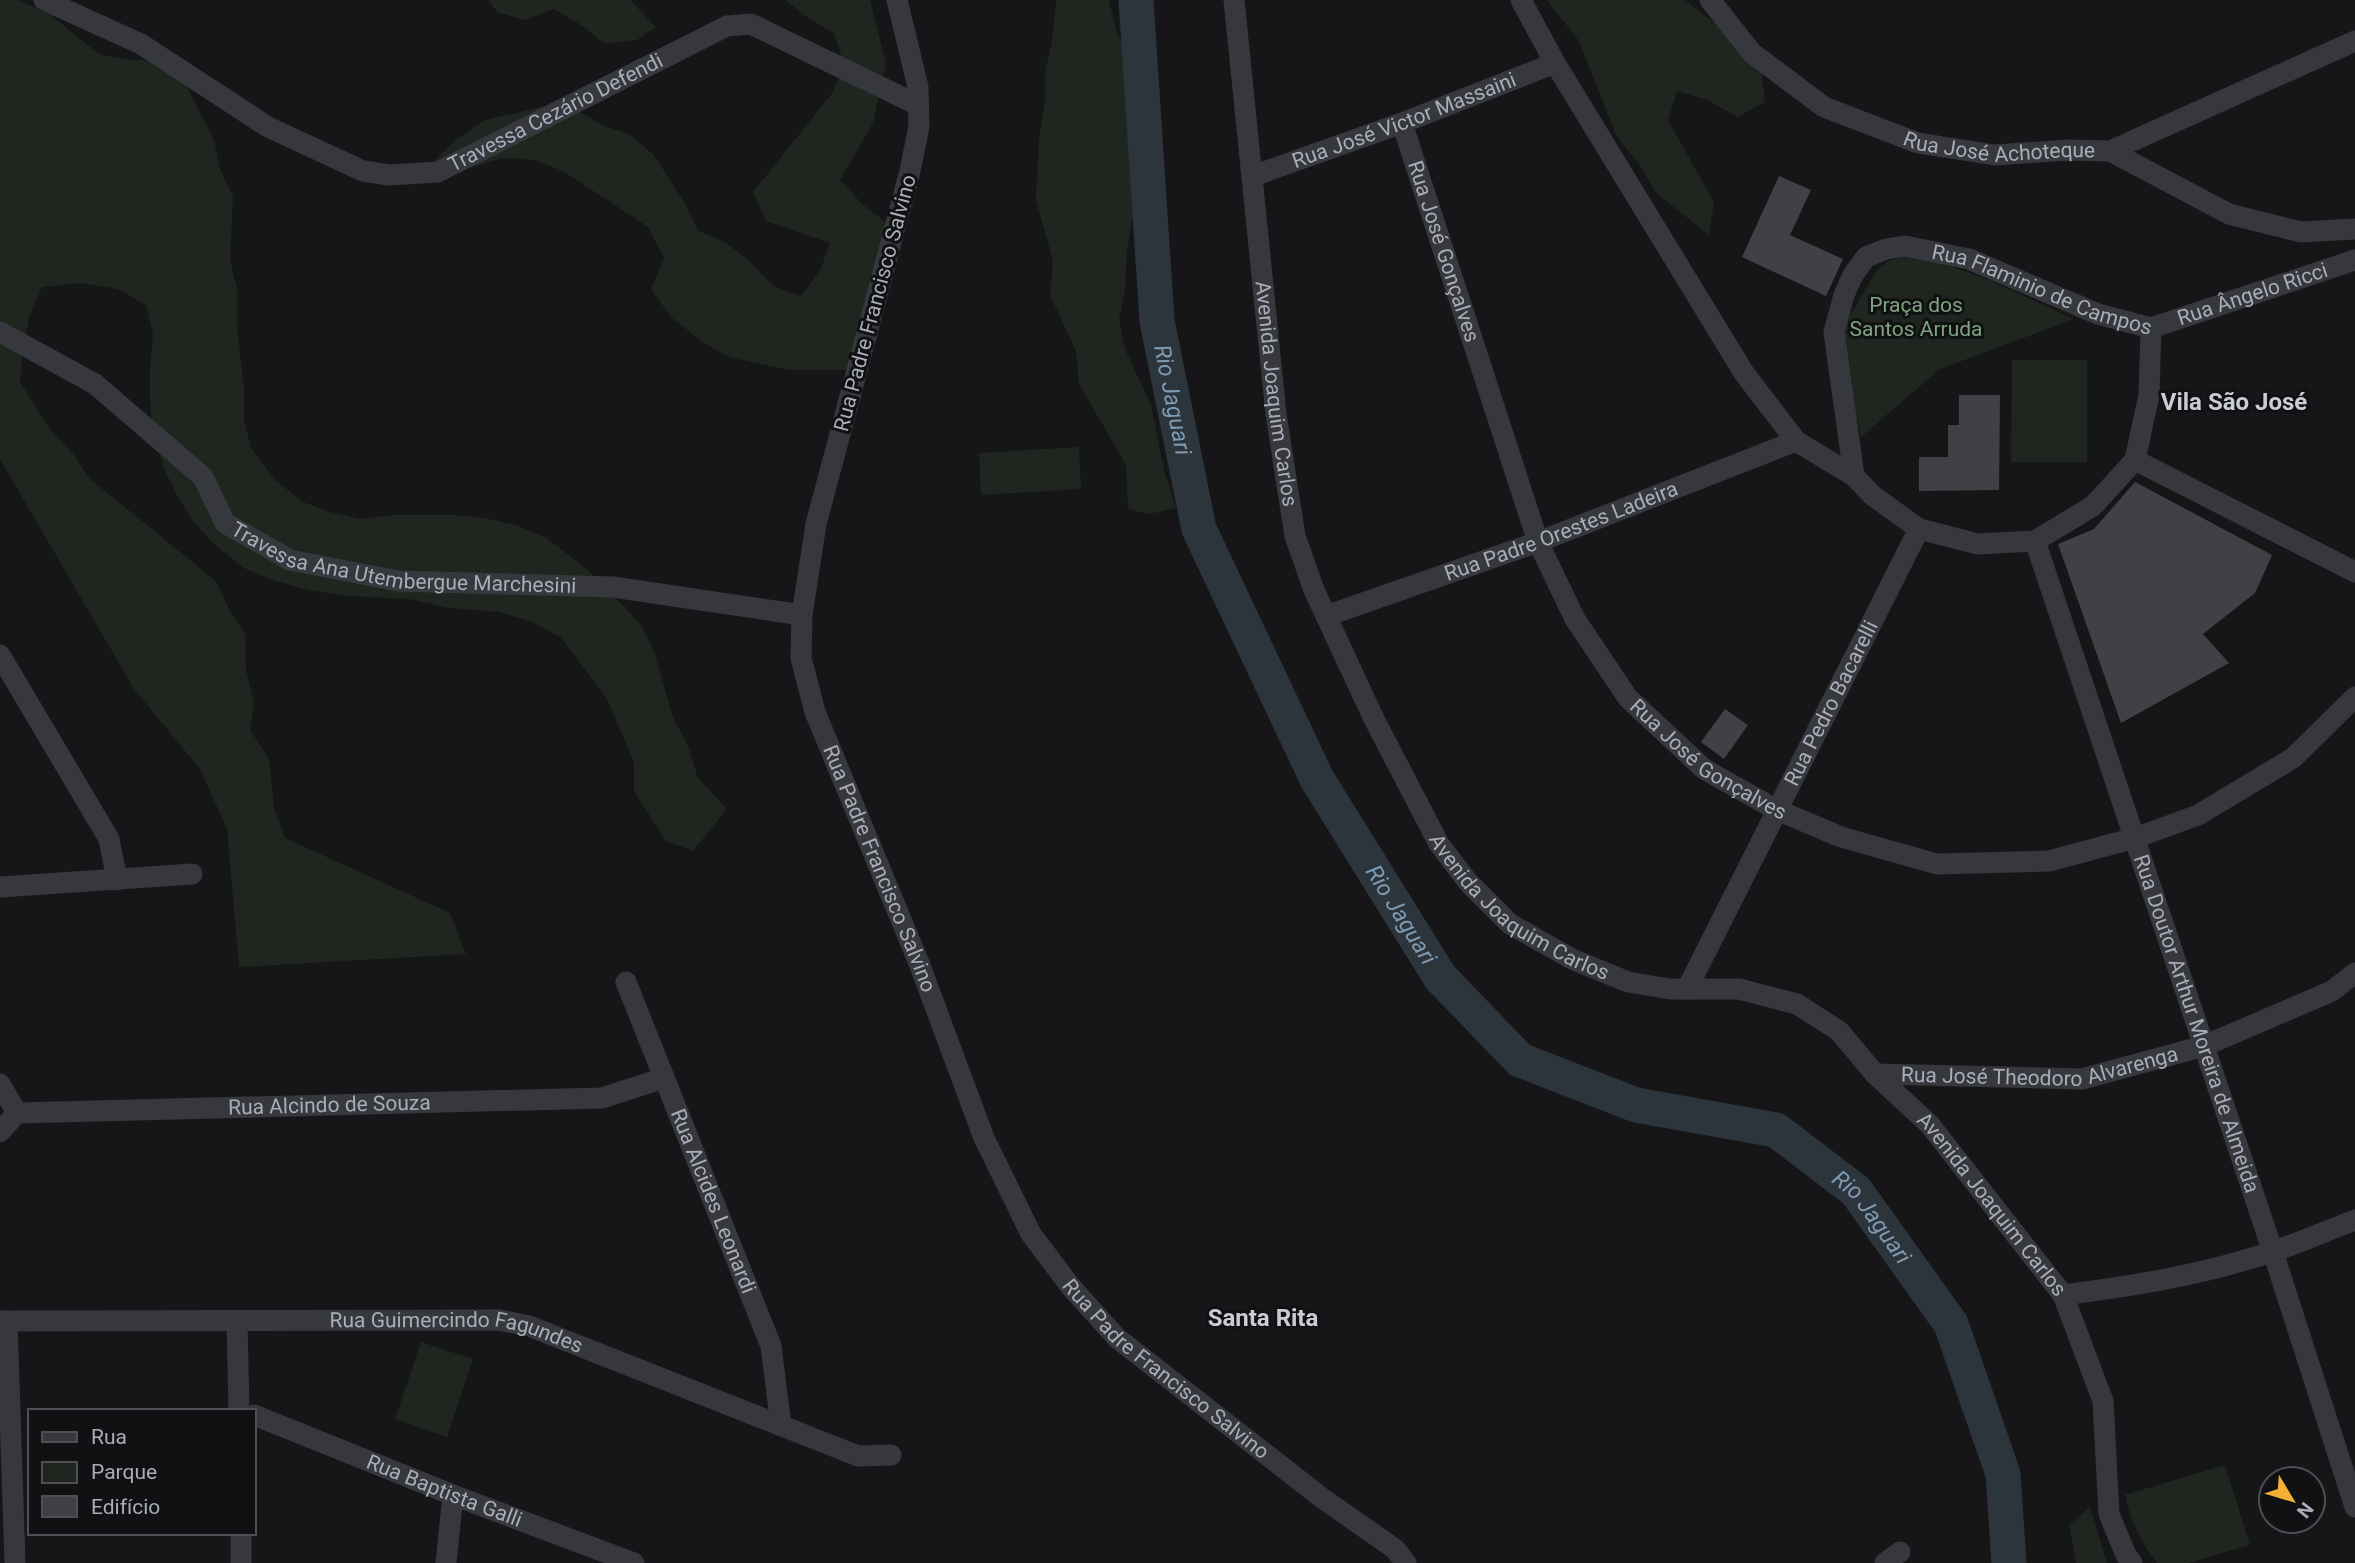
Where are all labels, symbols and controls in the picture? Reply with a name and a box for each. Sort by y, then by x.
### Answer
street label: Travessa Cezário Defendi [444,48,667,177]
street label: Rua José Victor Massaini [1289,67,1519,173]
street label: Rua José Achoteque [1900,127,2095,167]
street label: Rua José Gonçalves [1403,158,1484,345]
street label: Rua Padre Francisco Salvino [829,172,921,434]
street label: Rua Flaminio de Campos [1930,240,2155,340]
street label: Rua Ângelo Ricci [2174,258,2331,330]
street label: Avenida Joaquim Carlos [1251,280,1302,508]
park label: Praça dos Santos Arruda [1850,293,1982,341]
water label: Rio Jaguari [1148,342,1197,458]
district label: Vila São José [2161,388,2307,416]
street label: Rua Padre Orestes Ladeira [1441,476,1681,586]
street label: Travessa Ana Utembergue Marchesini [227,517,577,598]
street label: Rua Pedro Bacarelli [1779,617,1883,790]
street label: Rua José Gonçalves [1625,694,1790,825]
street label: Rua Padre Francisco Salvino [818,741,941,996]
street label: Avenida Joaquim Carlos [1424,830,1613,985]
street label: Rua Doutor Arthur Moreira de Almeida [2129,852,2264,1196]
water label: Rio Jaguari [1360,860,1442,970]
street label: Rua José Theodoro Alvarenga [1901,1042,2181,1091]
street label: Rua Alcindo de Souza [228,1090,431,1120]
street label: Rua Alcides Leonardi [666,1106,761,1297]
street label: Avenida Joaquim Carlos [1912,1107,2071,1301]
water label: Rio Jaguari [1827,1165,1917,1270]
street label: Rua Padre Francisco Salvino [1057,1274,1274,1464]
district label: Santa Rita [1208,1304,1319,1332]
street label: Rua Guimercindo Fagundes [329,1307,586,1358]
legend [28,1409,256,1535]
text: Rua [91,1425,127,1449]
street label: Rua Baptista Galli [363,1450,526,1532]
text: Parque [91,1460,157,1484]
north arrow [2257,1465,2327,1535]
text: Edifício [91,1495,160,1519]
text: N [2292,1498,2318,1523]

